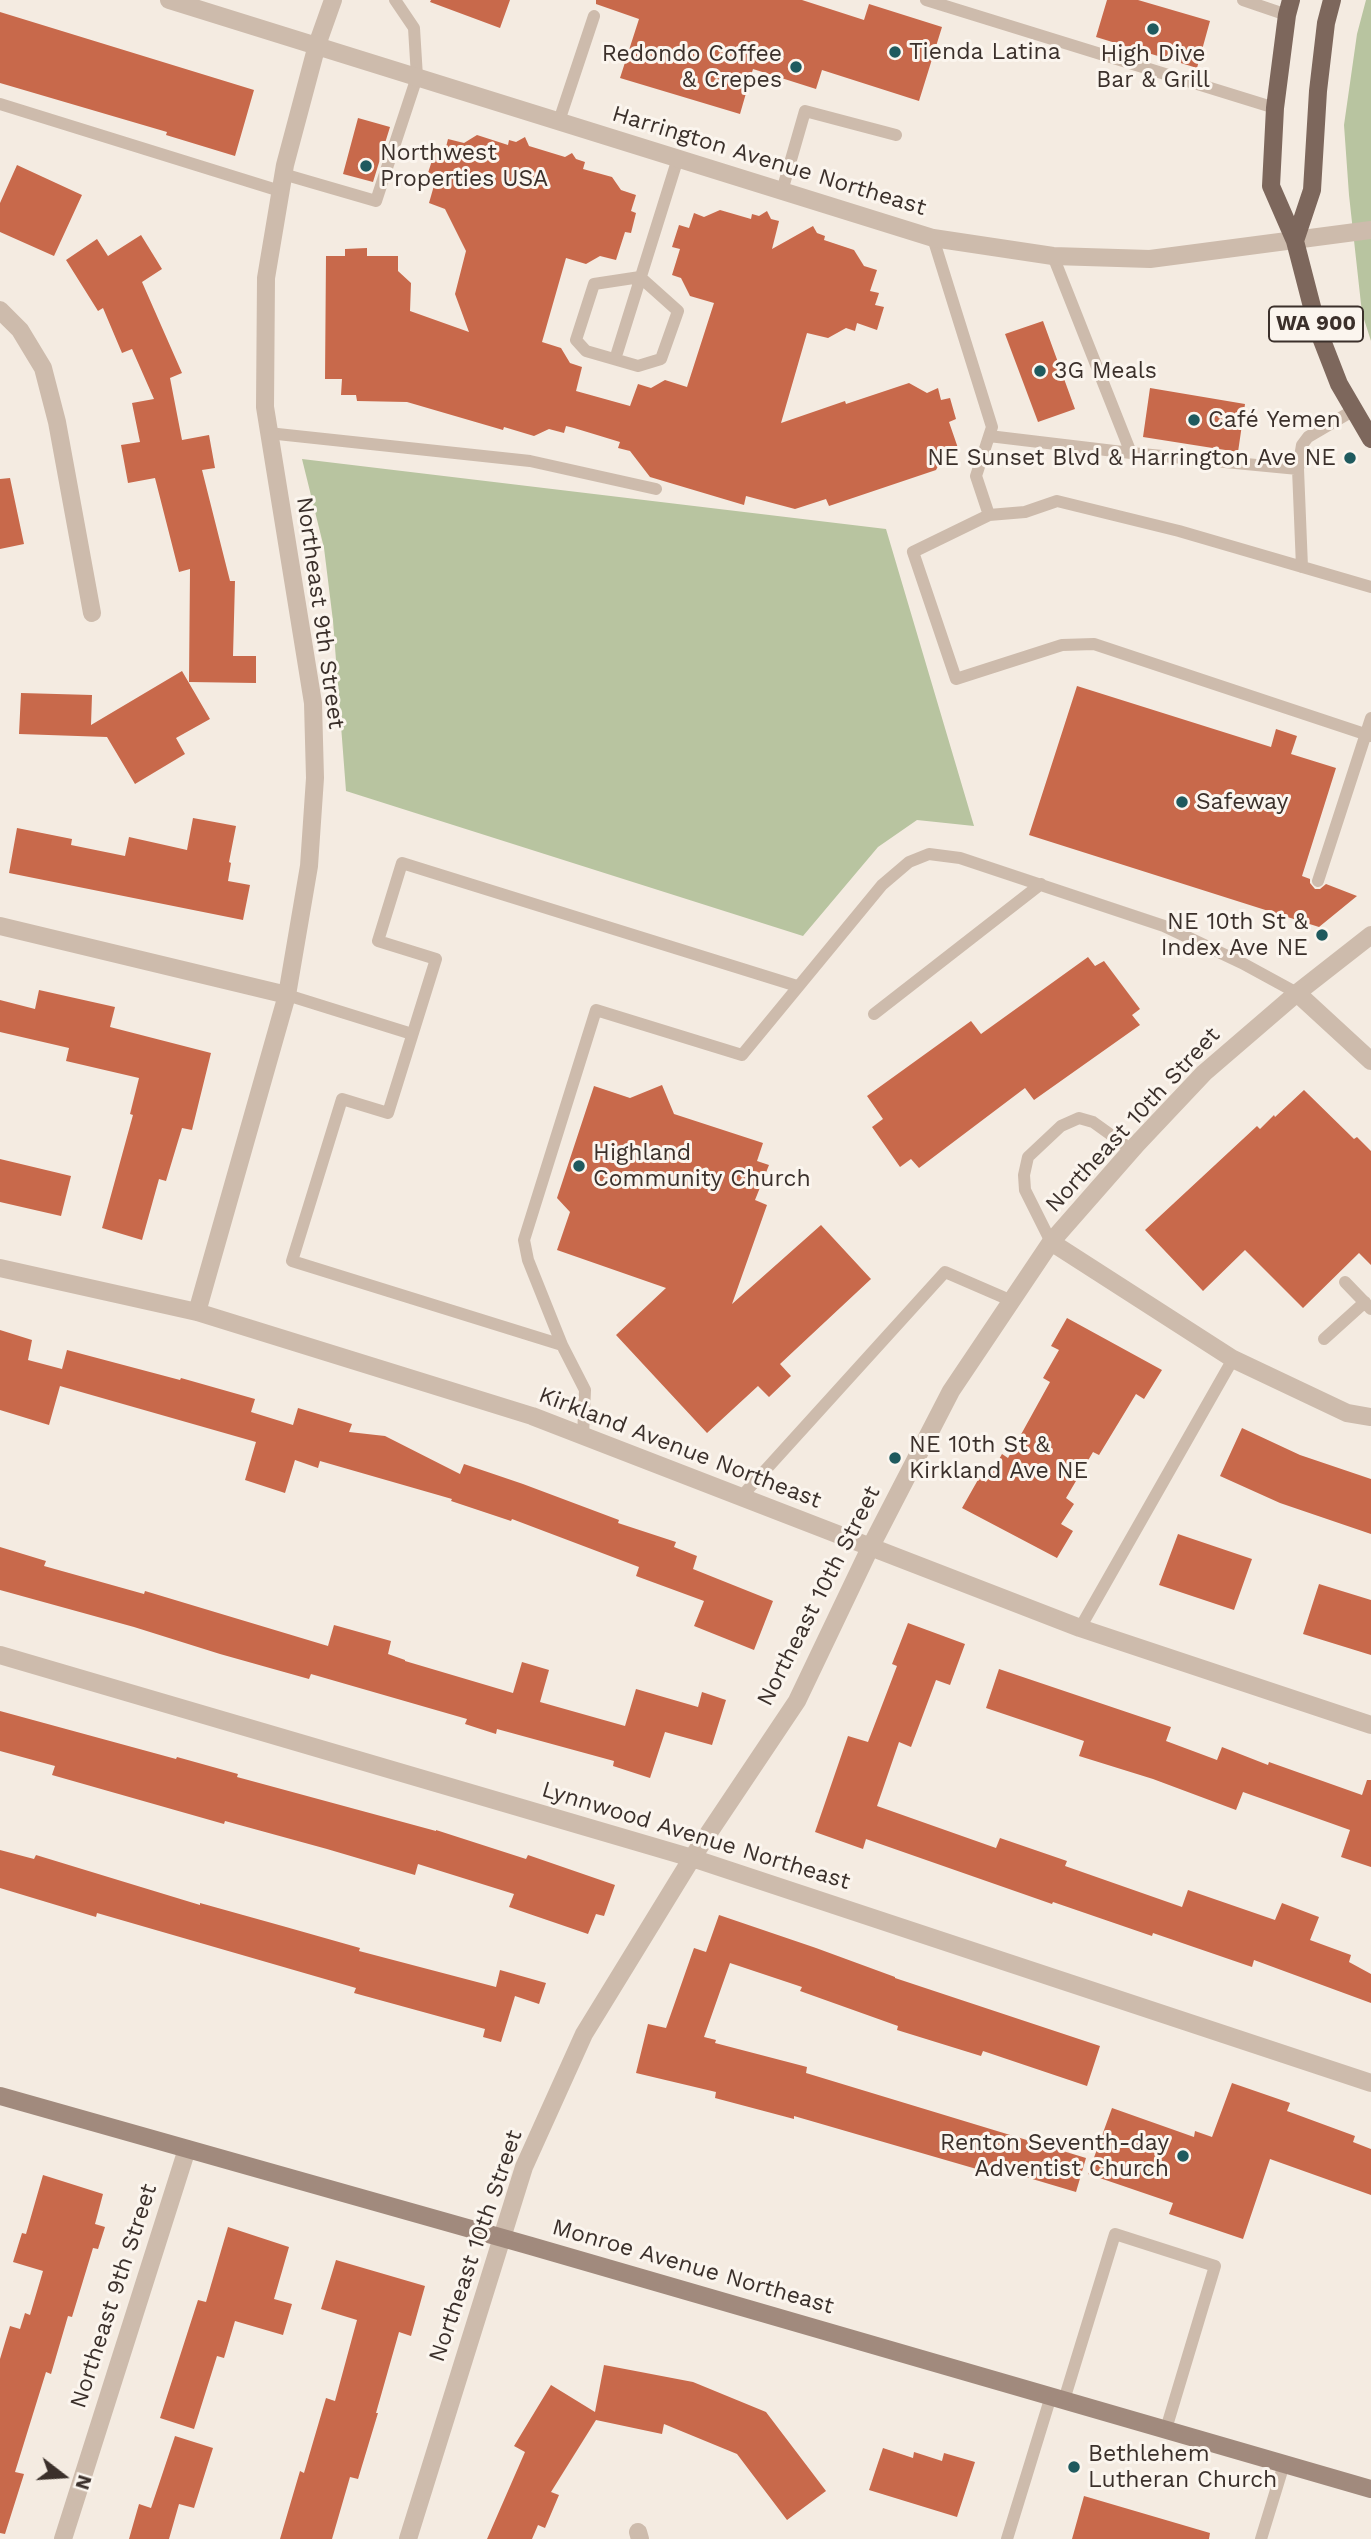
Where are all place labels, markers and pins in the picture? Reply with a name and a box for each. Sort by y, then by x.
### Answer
marker: High Dive Bar & Grill [1145,21,1161,37]
place label: Tienda Latina [909,38,1061,66]
place label: Redondo Coffee & Crepes [602,40,782,94]
place label: High Dive Bar & Grill [1096,40,1210,94]
marker: Tienda Latina [887,44,903,60]
marker: Redondo Coffee & Crepes [788,59,804,75]
place label: Northwest Properties USA [380,139,548,193]
marker: Northwest Properties USA [358,158,374,174]
place label: 3G Meals [1054,357,1157,385]
marker: 3G Meals [1032,363,1048,379]
place label: Café Yemen [1208,406,1341,434]
marker: Café Yemen [1186,412,1202,428]
place label: NE Sunset Blvd & Harrington Ave NE [927,444,1336,472]
marker: NE Sunset Blvd & Harrington Ave NE [1342,450,1358,466]
place label: Safeway [1196,788,1288,816]
marker: Safeway [1174,794,1190,810]
place label: NE 10th St & Index Ave NE [1161,908,1308,962]
marker: NE 10th St & Index Ave NE [1314,927,1330,943]
place label: Highland Community Church [593,1139,811,1193]
marker: Highland Community Church [571,1158,587,1174]
place label: NE 10th St & Kirkland Ave NE [909,1431,1088,1485]
marker: NE 10th St & Kirkland Ave NE [887,1450,903,1466]
place label: Renton Seventh-day Adventist Church [940,2129,1169,2183]
marker: Renton Seventh-day Adventist Church [1175,2148,1191,2164]
place label: Bethlehem Lutheran Church [1088,2440,1277,2494]
marker: Bethlehem Lutheran Church [1066,2459,1082,2475]

